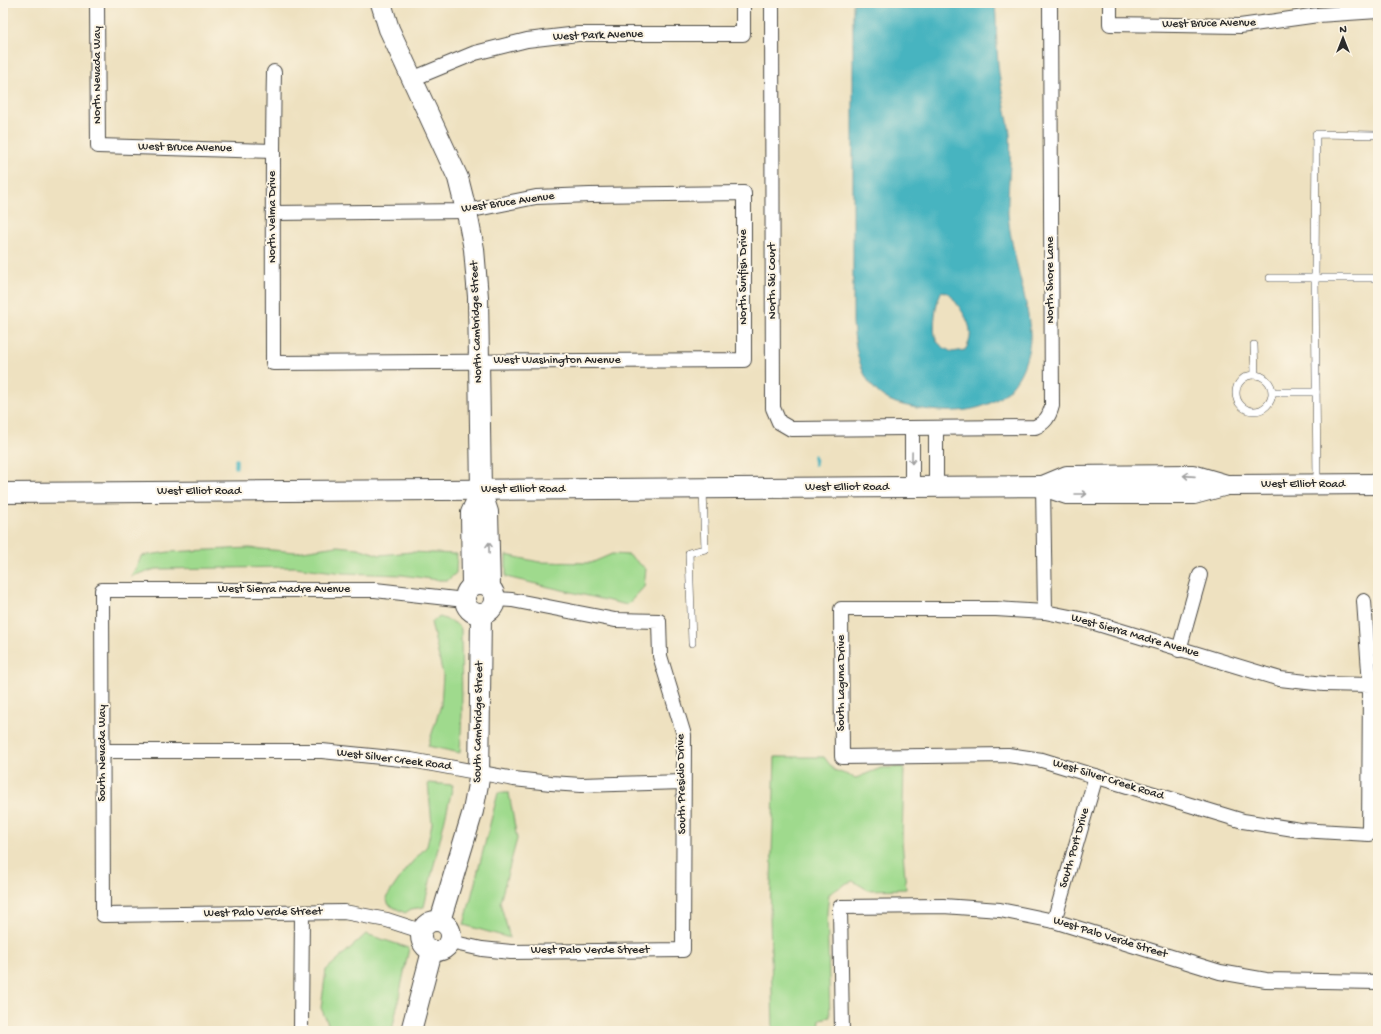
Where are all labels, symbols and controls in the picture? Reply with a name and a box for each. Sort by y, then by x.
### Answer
street label: West Bruce Avenue [1162,16,1257,32]
north arrow [1323,18,1363,58]
text: N [1339,24,1347,36]
street label: North Nevada Way [91,26,105,124]
street label: West Park Avenue [553,27,644,45]
street label: West Bruce Avenue [138,140,233,156]
street label: North Velma Drive [266,170,280,263]
street label: West Bruce Avenue [461,189,556,216]
street label: North Sunfish Drive [737,228,751,325]
street label: North Shore Lane [1044,236,1058,323]
street label: North Ski Court [766,242,780,319]
street label: North Cambridge Street [468,260,486,383]
street label: West Washington Avenue [493,354,621,368]
one-way arrow [908,451,916,464]
one-way arrow [1183,472,1196,479]
street label: West Elliot Road [1261,478,1346,492]
street label: West Elliot Road [805,481,890,495]
street label: West Elliot Road [481,483,566,497]
street label: West Elliot Road [157,485,242,499]
one-way arrow [1074,490,1087,498]
one-way arrow [485,542,493,555]
street label: West Sierra Madre Avenue [218,583,351,597]
street label: West Sierra Madre Avenue [1069,611,1201,661]
street label: South Laguna Drive [835,634,849,731]
street label: South Cambridge Street [471,660,487,783]
street label: South Nevada Way [96,704,110,801]
street label: South Presidio Drive [674,733,690,834]
street label: West Silver Creek Road [336,746,453,774]
street label: West Silver Creek Road [1051,756,1166,804]
street label: South Port Drive [1057,806,1093,890]
street label: West Palo Verde Street [204,905,324,921]
street label: West Palo Verde Street [1051,914,1170,962]
street label: West Palo Verde Street [531,944,650,958]

